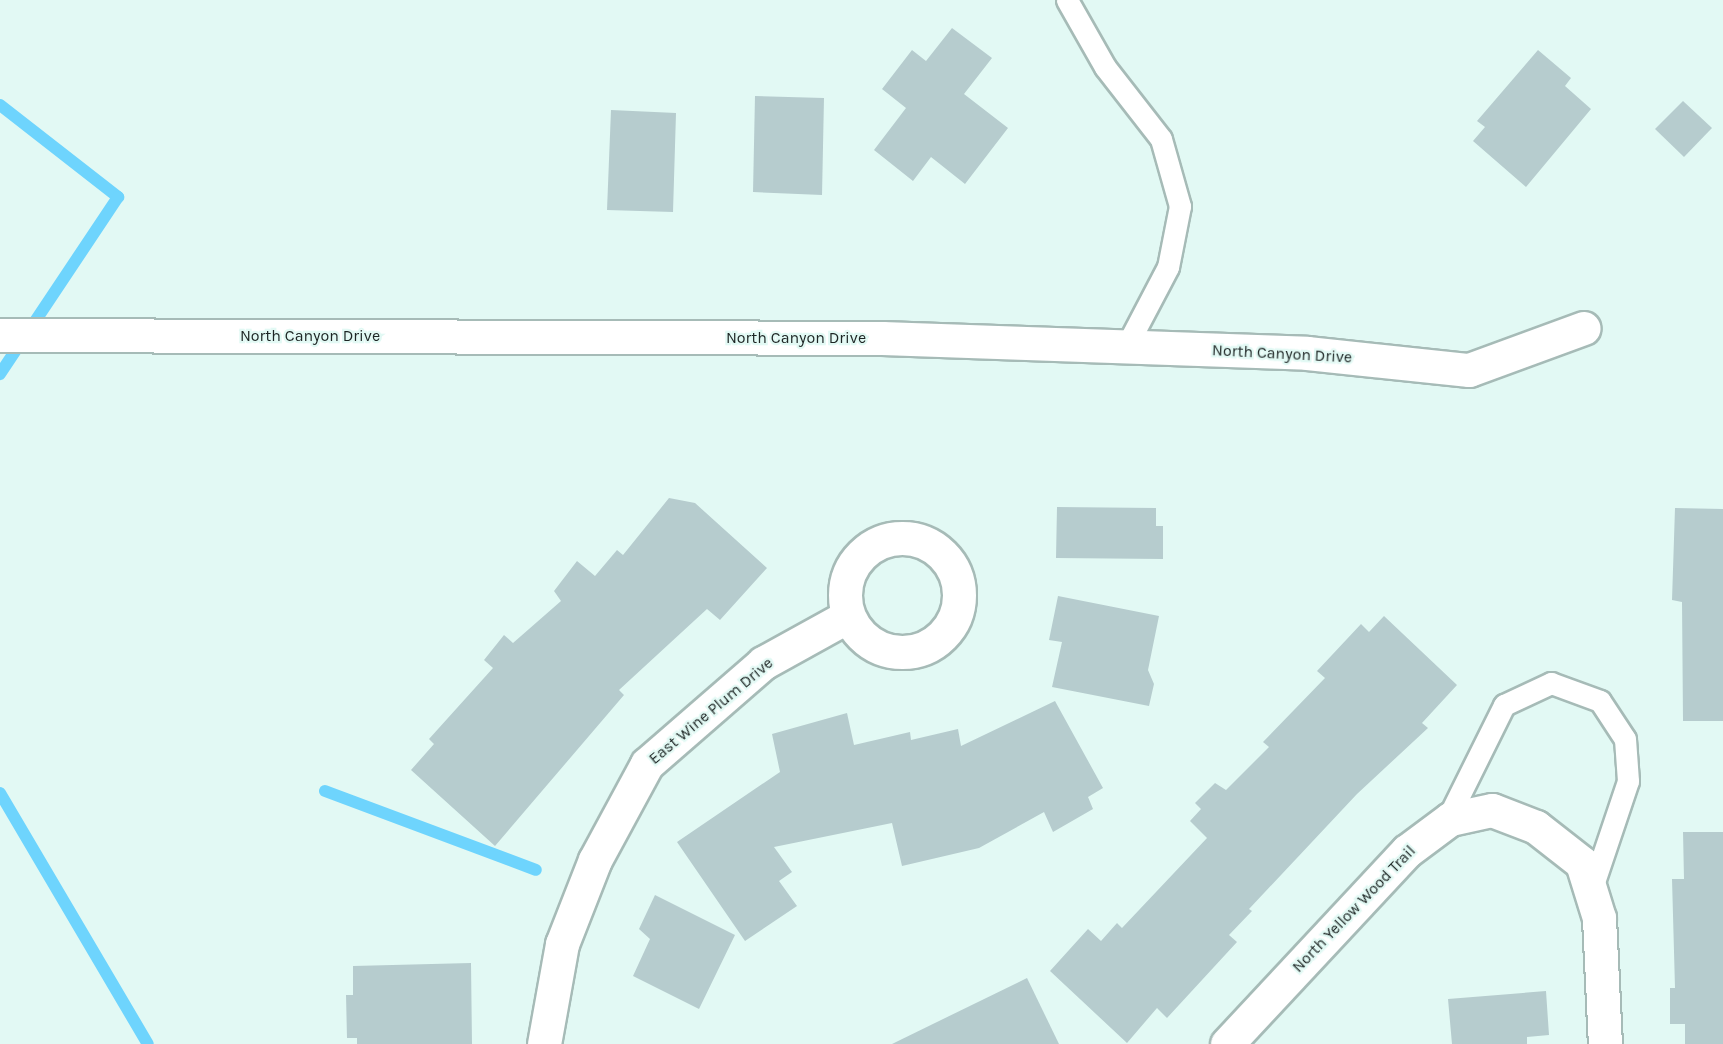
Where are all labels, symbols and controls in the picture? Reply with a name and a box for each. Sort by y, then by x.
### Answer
street label: North Canyon Drive [240,326,380,346]
street label: North Canyon Drive [726,328,866,348]
street label: North Canyon Drive [1211,341,1353,367]
street label: East Wine Plum Drive [645,654,777,768]
street label: North Yellow Wood Trail [1288,841,1420,977]

